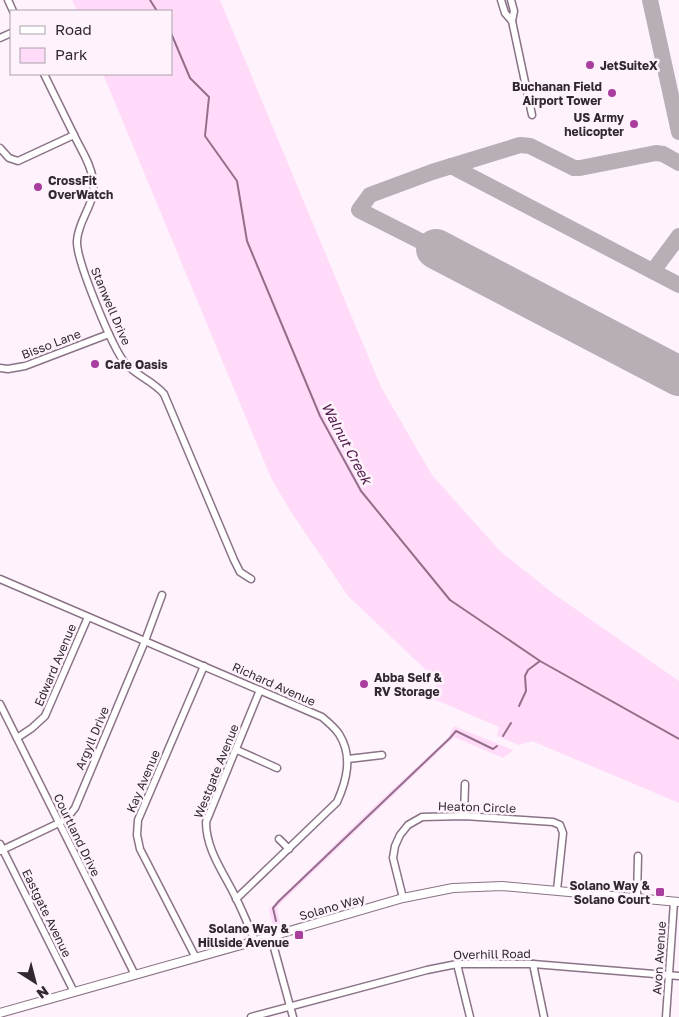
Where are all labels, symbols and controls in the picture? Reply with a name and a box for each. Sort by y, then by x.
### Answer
legend [10,10,172,75]
text: Road [55,20,92,38]
text: Park [55,45,88,63]
place label: JetSuiteX [600,58,658,73]
marker: JetSuiteX [584,59,596,71]
place label: Buchanan Field Airport Tower [512,79,602,108]
marker: Buchanan Field Airport Tower [606,87,618,99]
place label: US Army helicopter [564,110,625,139]
marker: US Army helicopter [628,118,640,130]
place label: CrossFit OverWatch [48,173,113,202]
marker: CrossFit OverWatch [32,181,44,193]
street label: Stanwell Drive [88,265,134,347]
street label: Bisso Lane [19,326,83,362]
place label: Cafe Oasis [105,357,168,372]
marker: Cafe Oasis [89,358,101,370]
water label: Walnut Creek [318,399,377,489]
street label: Edward Avenue [31,621,79,708]
street label: Richard Avenue [230,659,318,709]
place label: Abba Self & RV Storage [374,670,443,699]
marker: Abba Self & RV Storage [358,678,370,690]
street label: Argyll Drive [72,704,112,772]
street label: Westgate Avenue [190,722,242,820]
street label: Kay Avenue [123,747,163,815]
street label: Courtland Drive [50,791,104,879]
street label: Heaton Circle [438,798,516,816]
street label: Eastgate Avenue [19,866,75,960]
place label: Solano Way & Solano Court [569,878,650,907]
marker: Solano Way & Solano Court [654,886,666,898]
street label: Solano Way [298,890,367,923]
place label: Solano Way & Hillside Avenue [198,921,289,950]
street label: Avon Avenue [649,921,669,995]
marker: Solano Way & Hillside Avenue [293,929,305,941]
street label: Overhill Road [453,946,531,962]
north arrow [10,957,60,1007]
text: N [34,983,52,1003]

